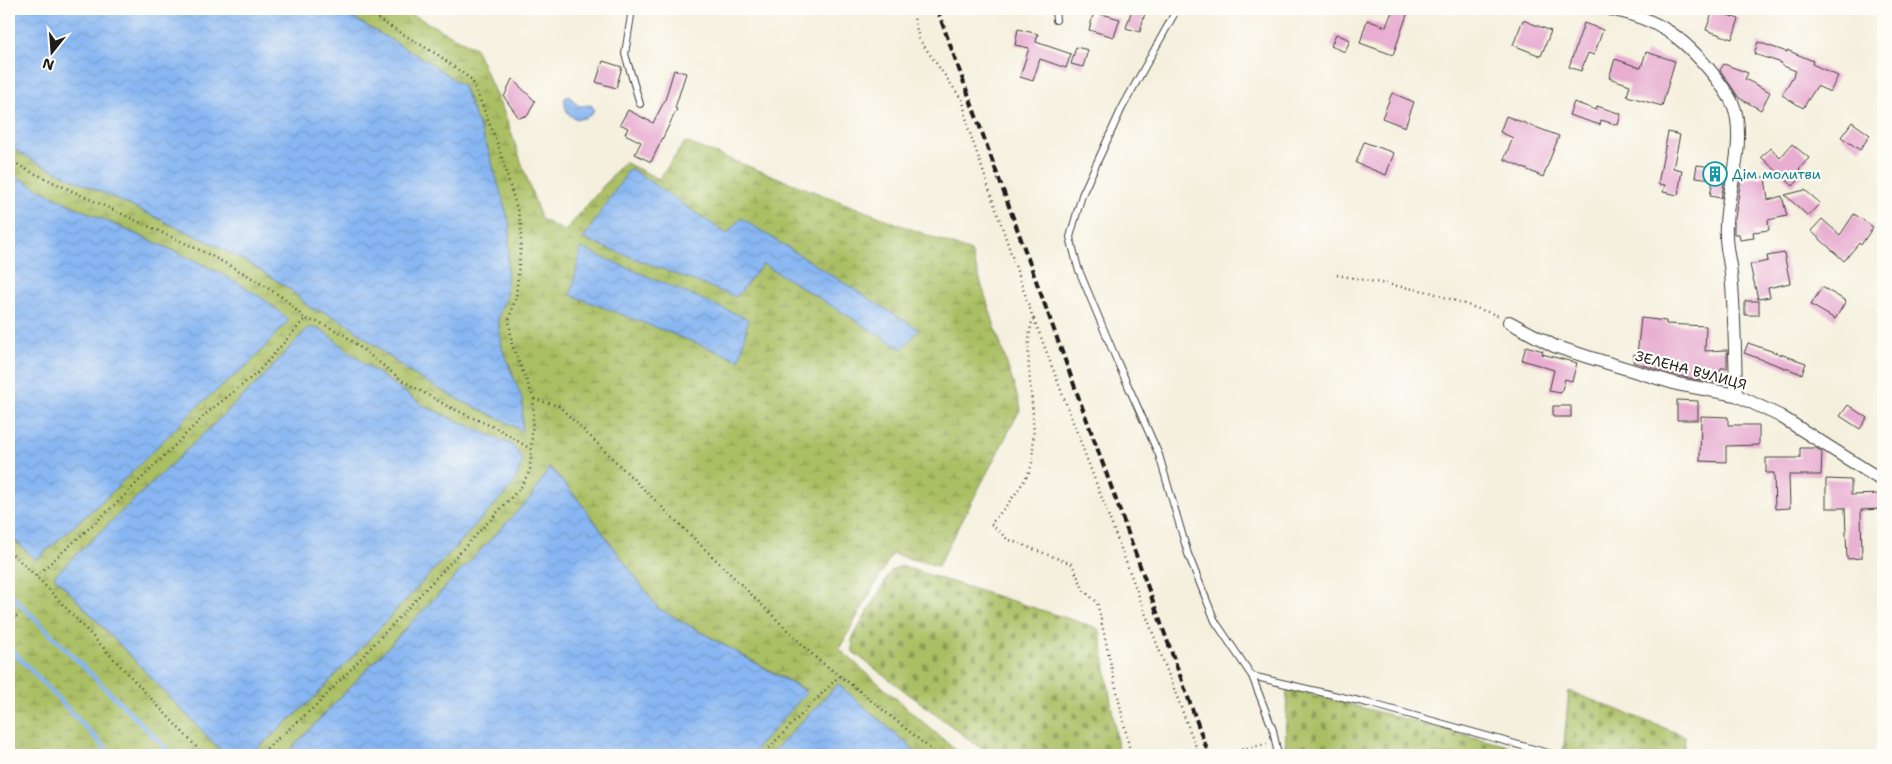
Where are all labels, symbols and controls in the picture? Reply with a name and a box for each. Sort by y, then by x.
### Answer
north arrow [28,28,78,78]
text: N [40,54,56,75]
building icon: Дім молитви [1702,161,1728,187]
place label: Дім молитви [1732,165,1821,183]
street label: ЗЕЛЕНА ВУЛИЦЯ [1633,347,1749,393]

